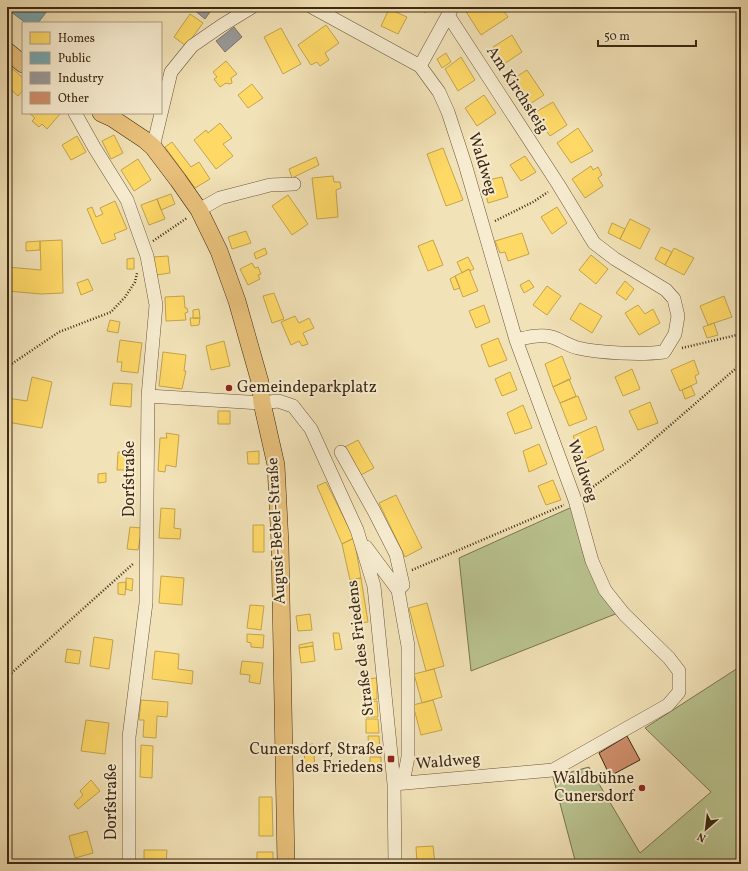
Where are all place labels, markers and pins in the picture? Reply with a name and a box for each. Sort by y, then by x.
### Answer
place label: Gemeindeparkplatz [237,377,377,399]
marker: Gemeindeparkplatz [224,383,234,393]
place label: Cunersdorf, Straße des Friedens [250,739,383,779]
marker: Cunersdorf, Straße des Friedens [386,754,396,764]
place label: Waldbühne Cunersdorf [553,768,636,808]
marker: Waldbühne Cunersdorf [637,783,647,793]

